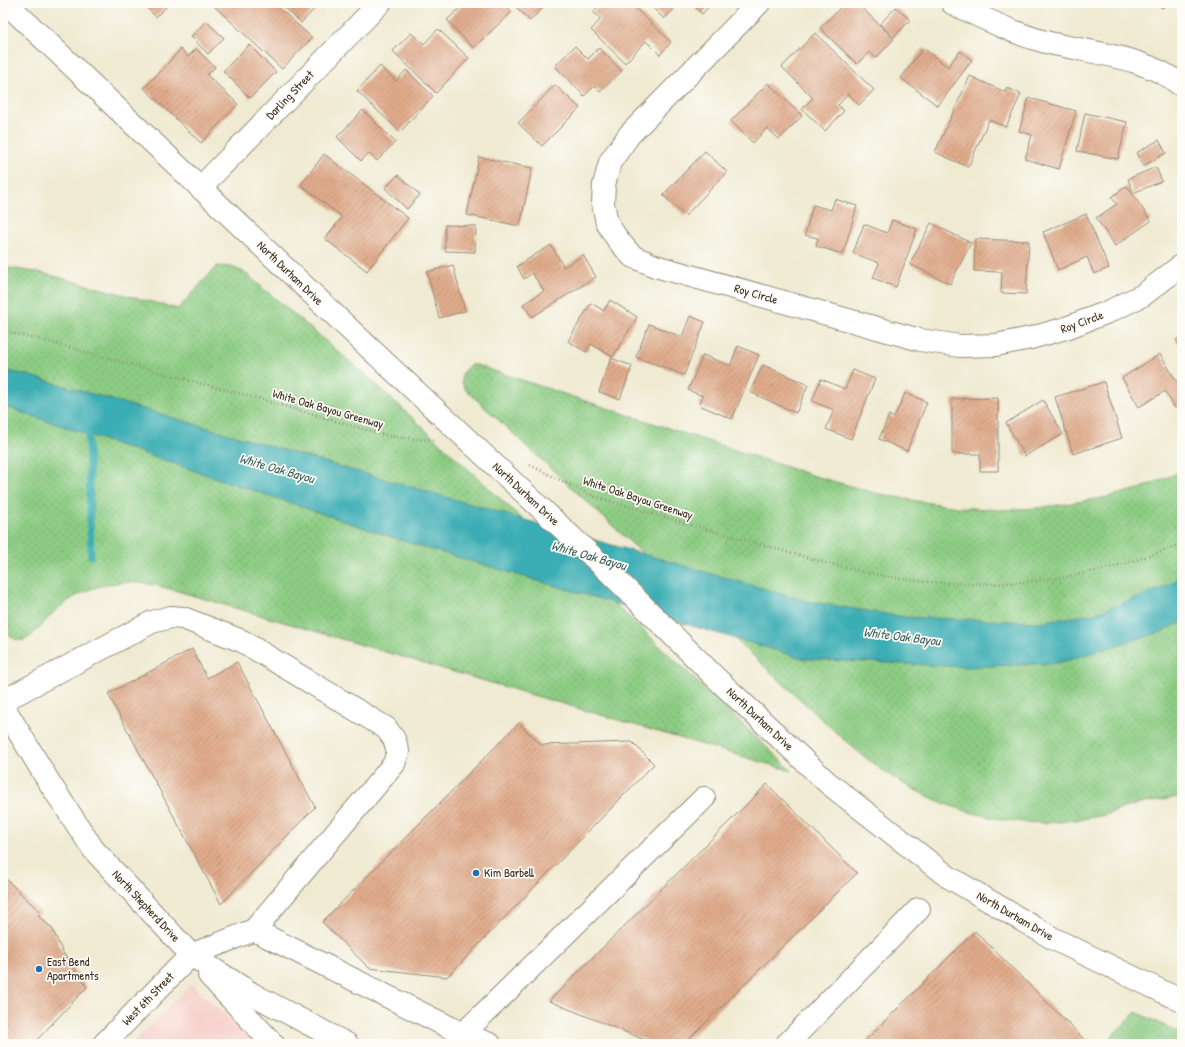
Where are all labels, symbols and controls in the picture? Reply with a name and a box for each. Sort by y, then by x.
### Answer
street label: Darling Street [262,66,318,123]
street label: North Durham Drive [253,237,327,309]
street label: Roy Circle [732,279,780,308]
street label: Roy Circle [1058,306,1106,337]
street label: White Oak Bayou Greenway [271,385,386,433]
water label: White Oak Bayou [237,449,318,488]
street label: North Durham Drive [489,458,564,529]
street label: White Oak Bayou Greenway [581,472,695,523]
water label: White Oak Bayou [549,536,630,575]
water label: White Oak Bayou [863,622,943,650]
street label: North Durham Drive [723,683,798,754]
place label: Kim Barbell [484,864,535,881]
street label: North Shepherd Drive [109,866,184,946]
marker: Kim Barbell [471,868,481,878]
street label: North Durham Drive [974,887,1057,945]
place label: East Bend Apartments [47,953,99,984]
marker: East Bend Apartments [34,964,44,974]
street label: West 6th Street [118,968,178,1029]

